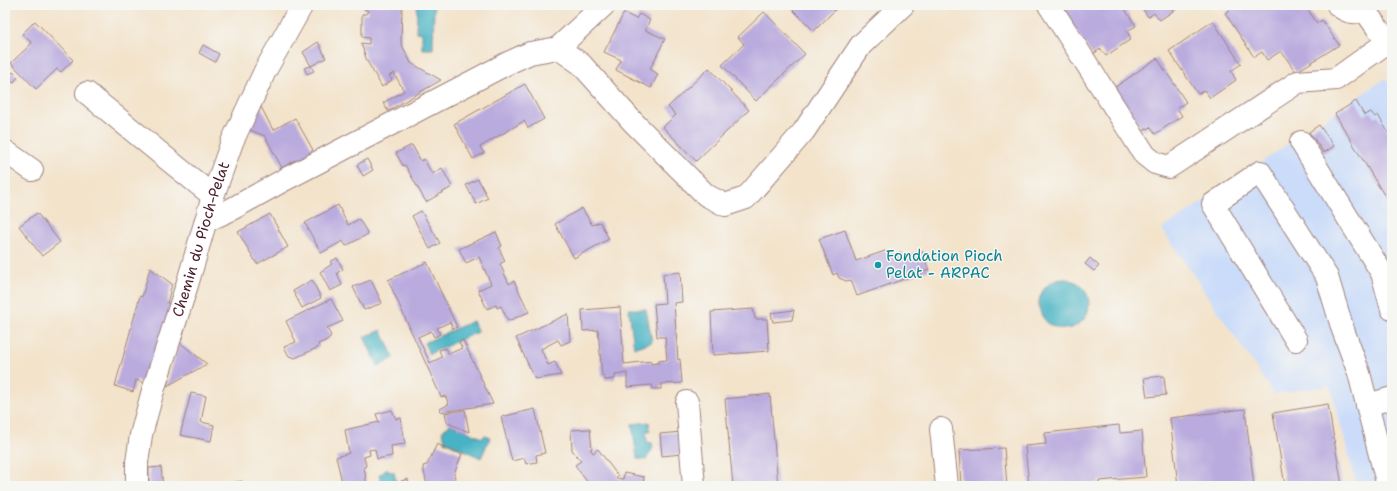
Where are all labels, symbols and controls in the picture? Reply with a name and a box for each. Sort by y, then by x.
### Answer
street label: Chemin du Pioch-Pelat [167,159,234,319]
place label: Fondation Pioch Pelat - ARPAC [886,246,1003,283]
marker: Fondation Pioch Pelat - ARPAC [873,260,883,270]

